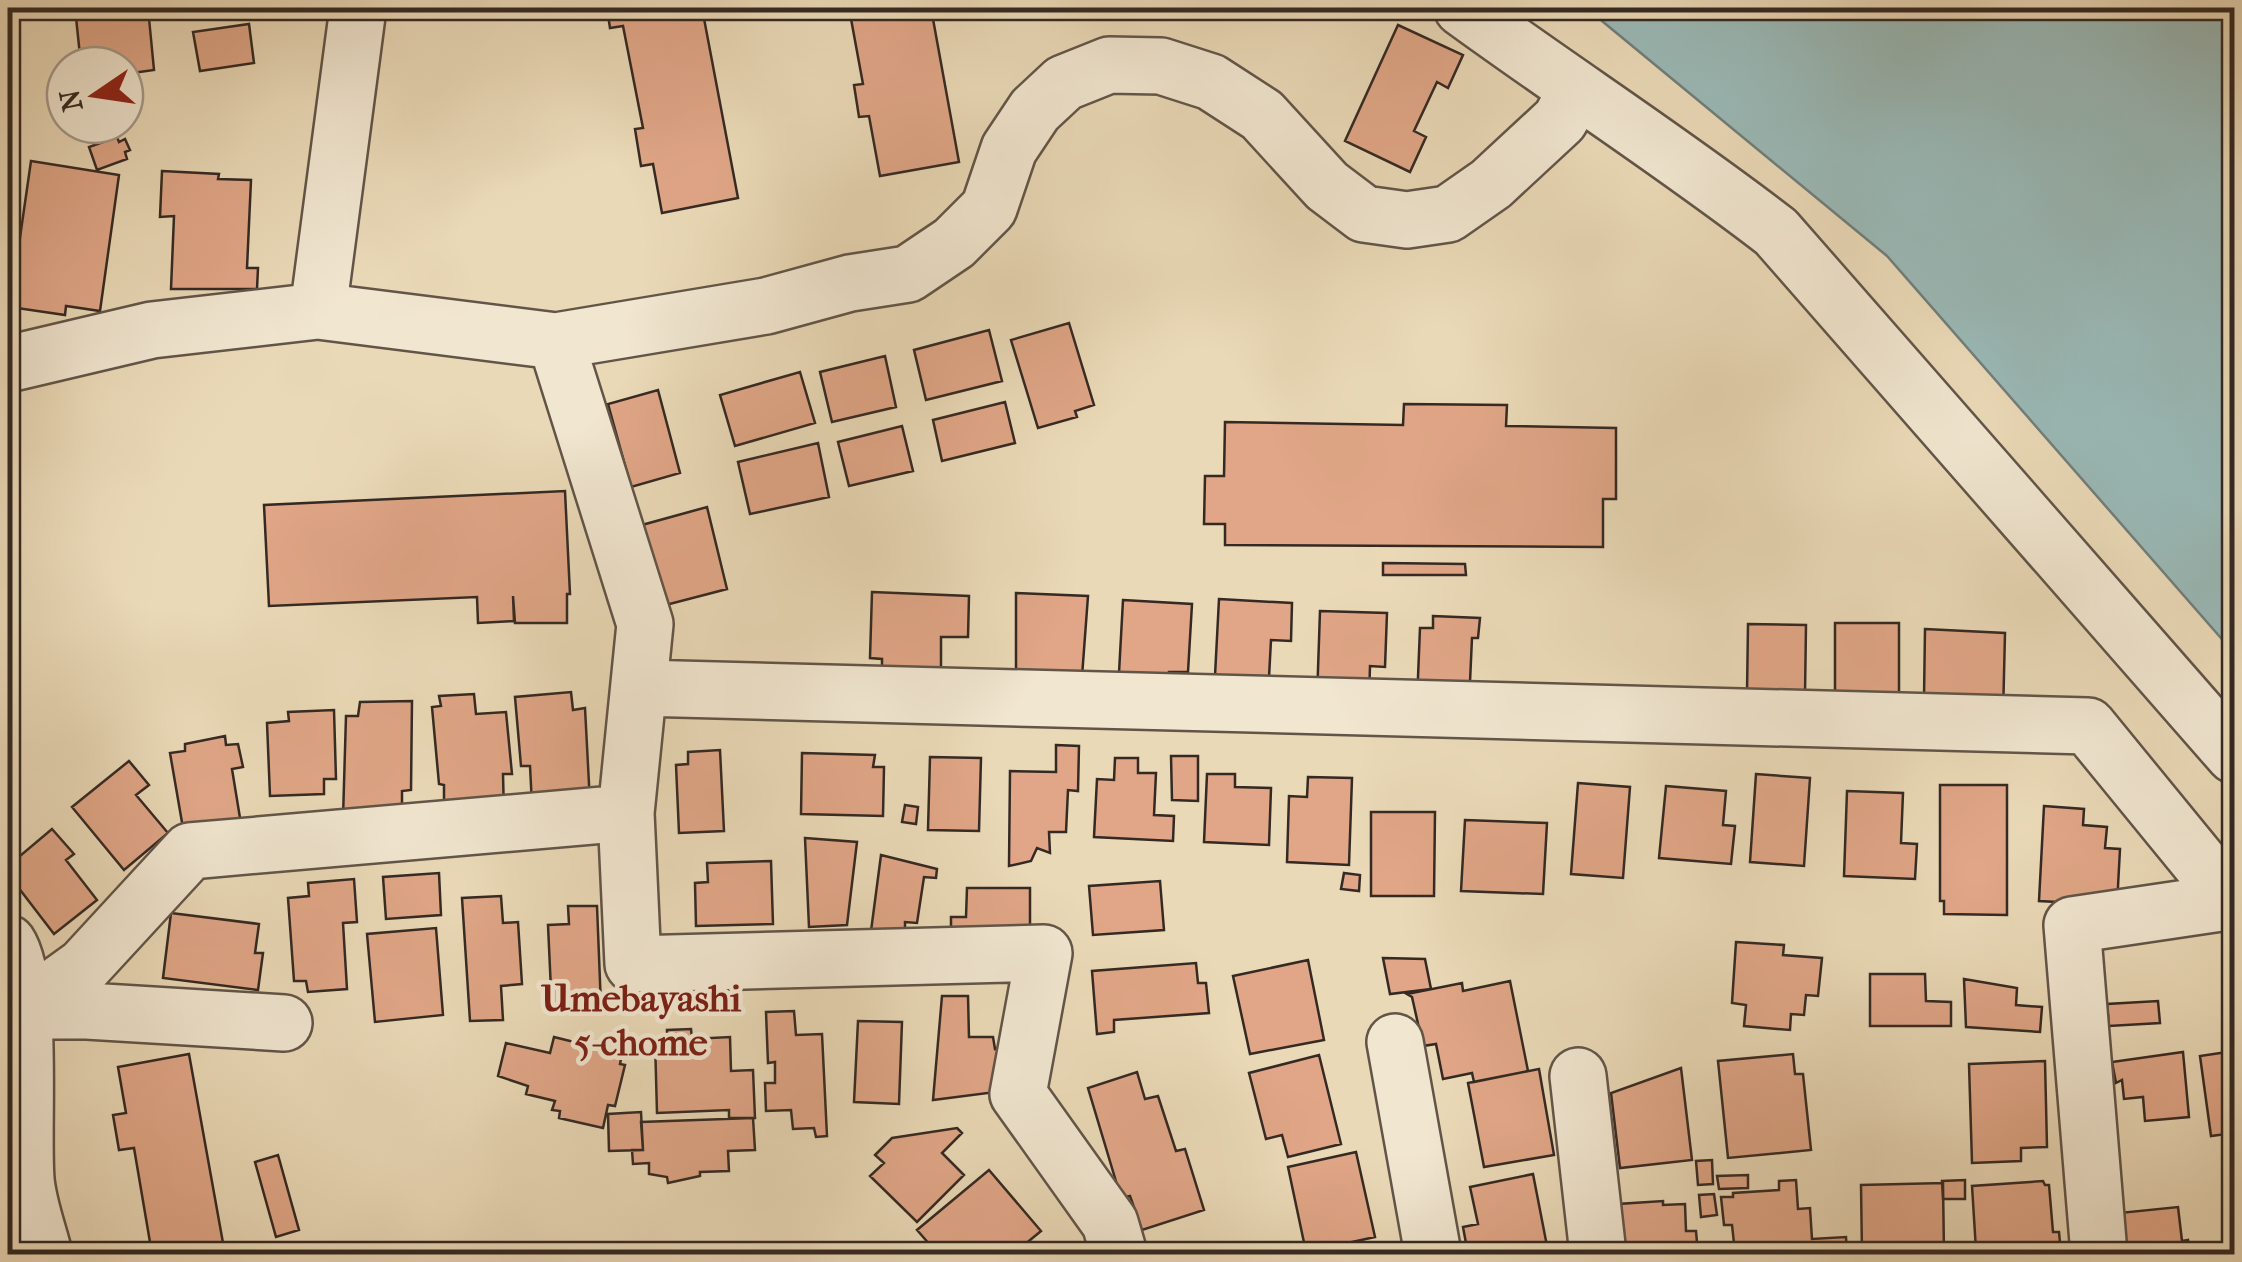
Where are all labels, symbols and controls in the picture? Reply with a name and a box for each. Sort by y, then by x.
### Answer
north arrow [45,45,145,145]
text: N [52,86,90,115]
district label: Umebayashi 5-chome [541,976,742,1065]

